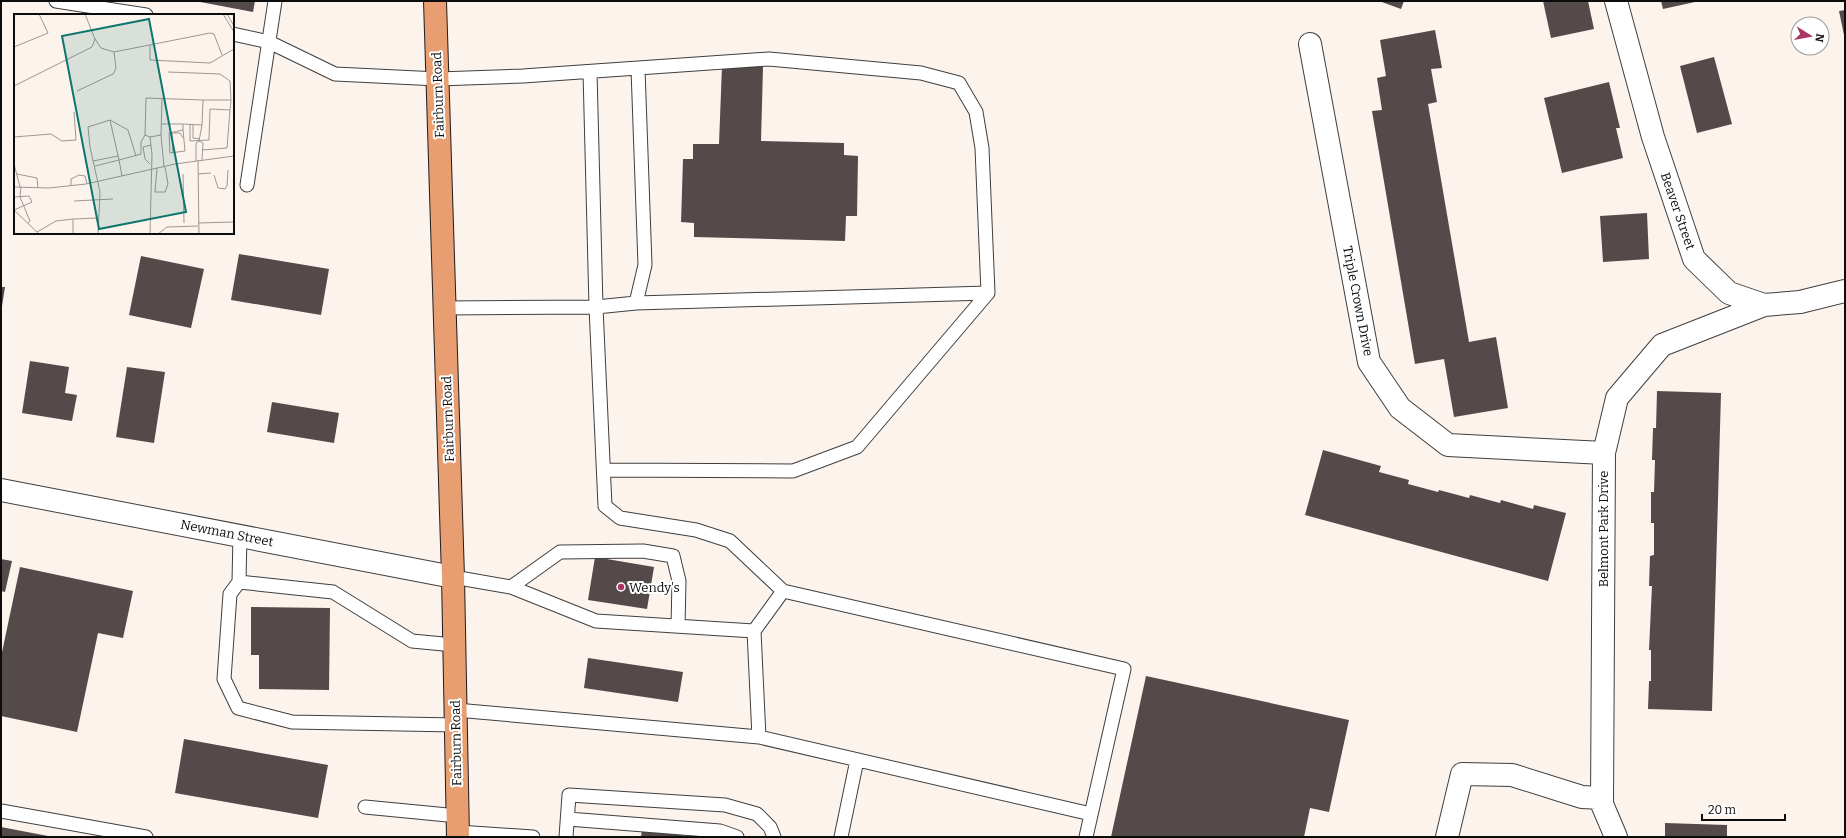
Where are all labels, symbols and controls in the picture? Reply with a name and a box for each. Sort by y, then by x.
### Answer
inset map [14,14,234,234]
north arrow [1790,16,1830,56]
text: N [1812,32,1827,44]
street label: Fairburn Road [429,51,447,138]
street label: Beaver Street [1658,170,1698,252]
street label: Triple Crown Drive [1340,245,1376,357]
street label: Fairburn Road [439,375,457,462]
street label: Belmont Park Drive [1596,471,1611,587]
street label: Newman Street [179,517,275,549]
place label: Wendy's [629,580,680,595]
marker: Wendy's [616,582,626,592]
street label: Fairburn Road [448,700,464,786]
scale bar [1702,796,1785,822]
text: 20 m [1708,803,1737,817]

